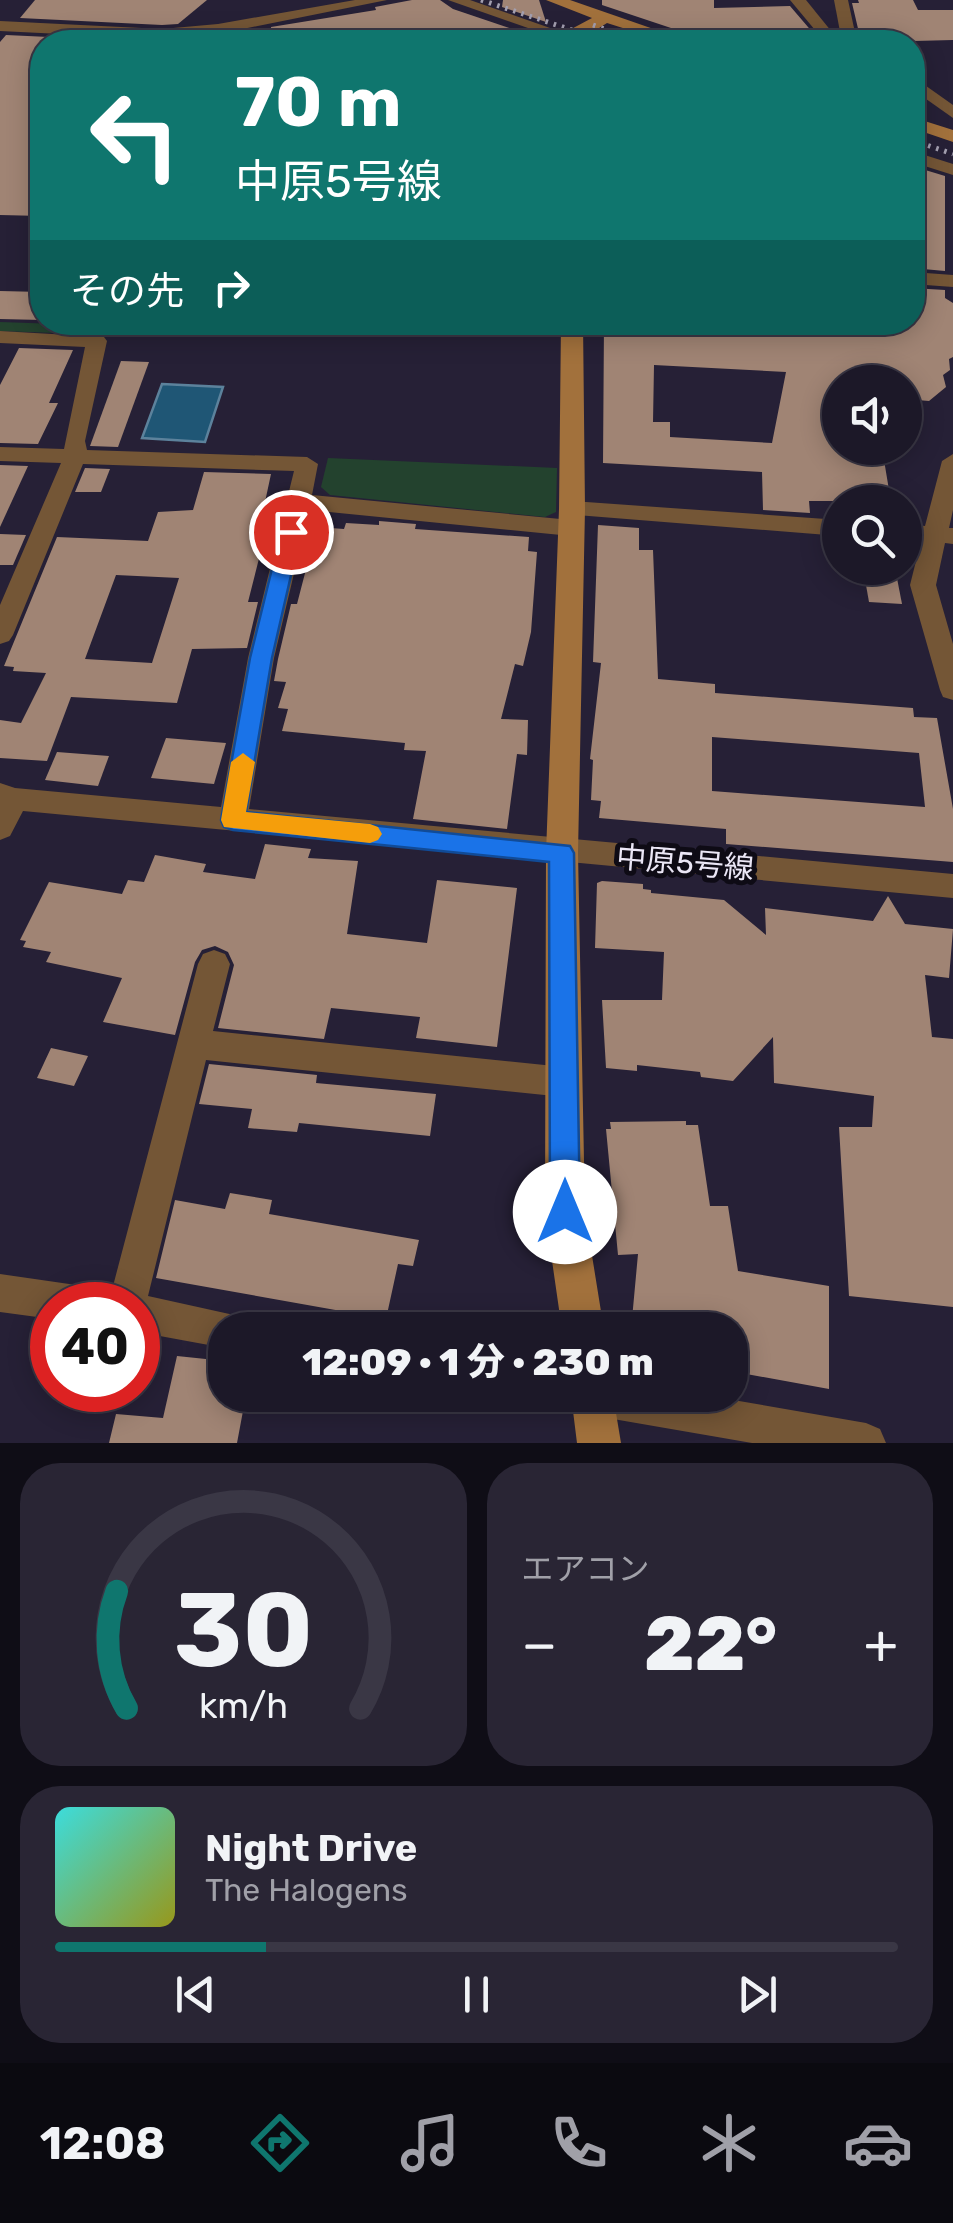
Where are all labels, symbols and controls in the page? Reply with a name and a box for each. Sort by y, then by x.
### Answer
text: 70 m [235,61,402,144]
icon: left [70,70,200,200]
text: 中原5号線 [235,155,442,208]
icon: right [204,260,259,315]
text: その先 [70,268,184,314]
map controls [822,365,922,585]
button: sound [822,365,922,465]
button: search [822,485,922,585]
pin [249,490,334,575]
icon: arrive [264,505,319,560]
street label: 中原5号線 [615,839,755,887]
position arrow [513,1160,617,1264]
speed limit sign: 40 [30,1282,160,1412]
text: 12:09 · 1 分 · 230 m [302,1339,654,1385]
text: エアコン [522,1550,650,1588]
text: 30 [174,1569,313,1692]
text: 22° [644,1600,777,1689]
text: − [522,1612,557,1677]
text: + [864,1612,898,1677]
text: km/h [199,1685,288,1727]
text: Night Drive [205,1825,417,1871]
text: The Halogens [205,1871,408,1909]
icon: previous [168,1967,223,2022]
icon: pause [449,1967,504,2022]
icon: next [730,1967,785,2022]
icon: directions [245,2108,315,2178]
icon: music [395,2108,465,2178]
icon: phone [544,2108,614,2178]
icon: climate [694,2108,764,2178]
icon: car [843,2108,913,2178]
text: 12:08 [40,2117,166,2170]

